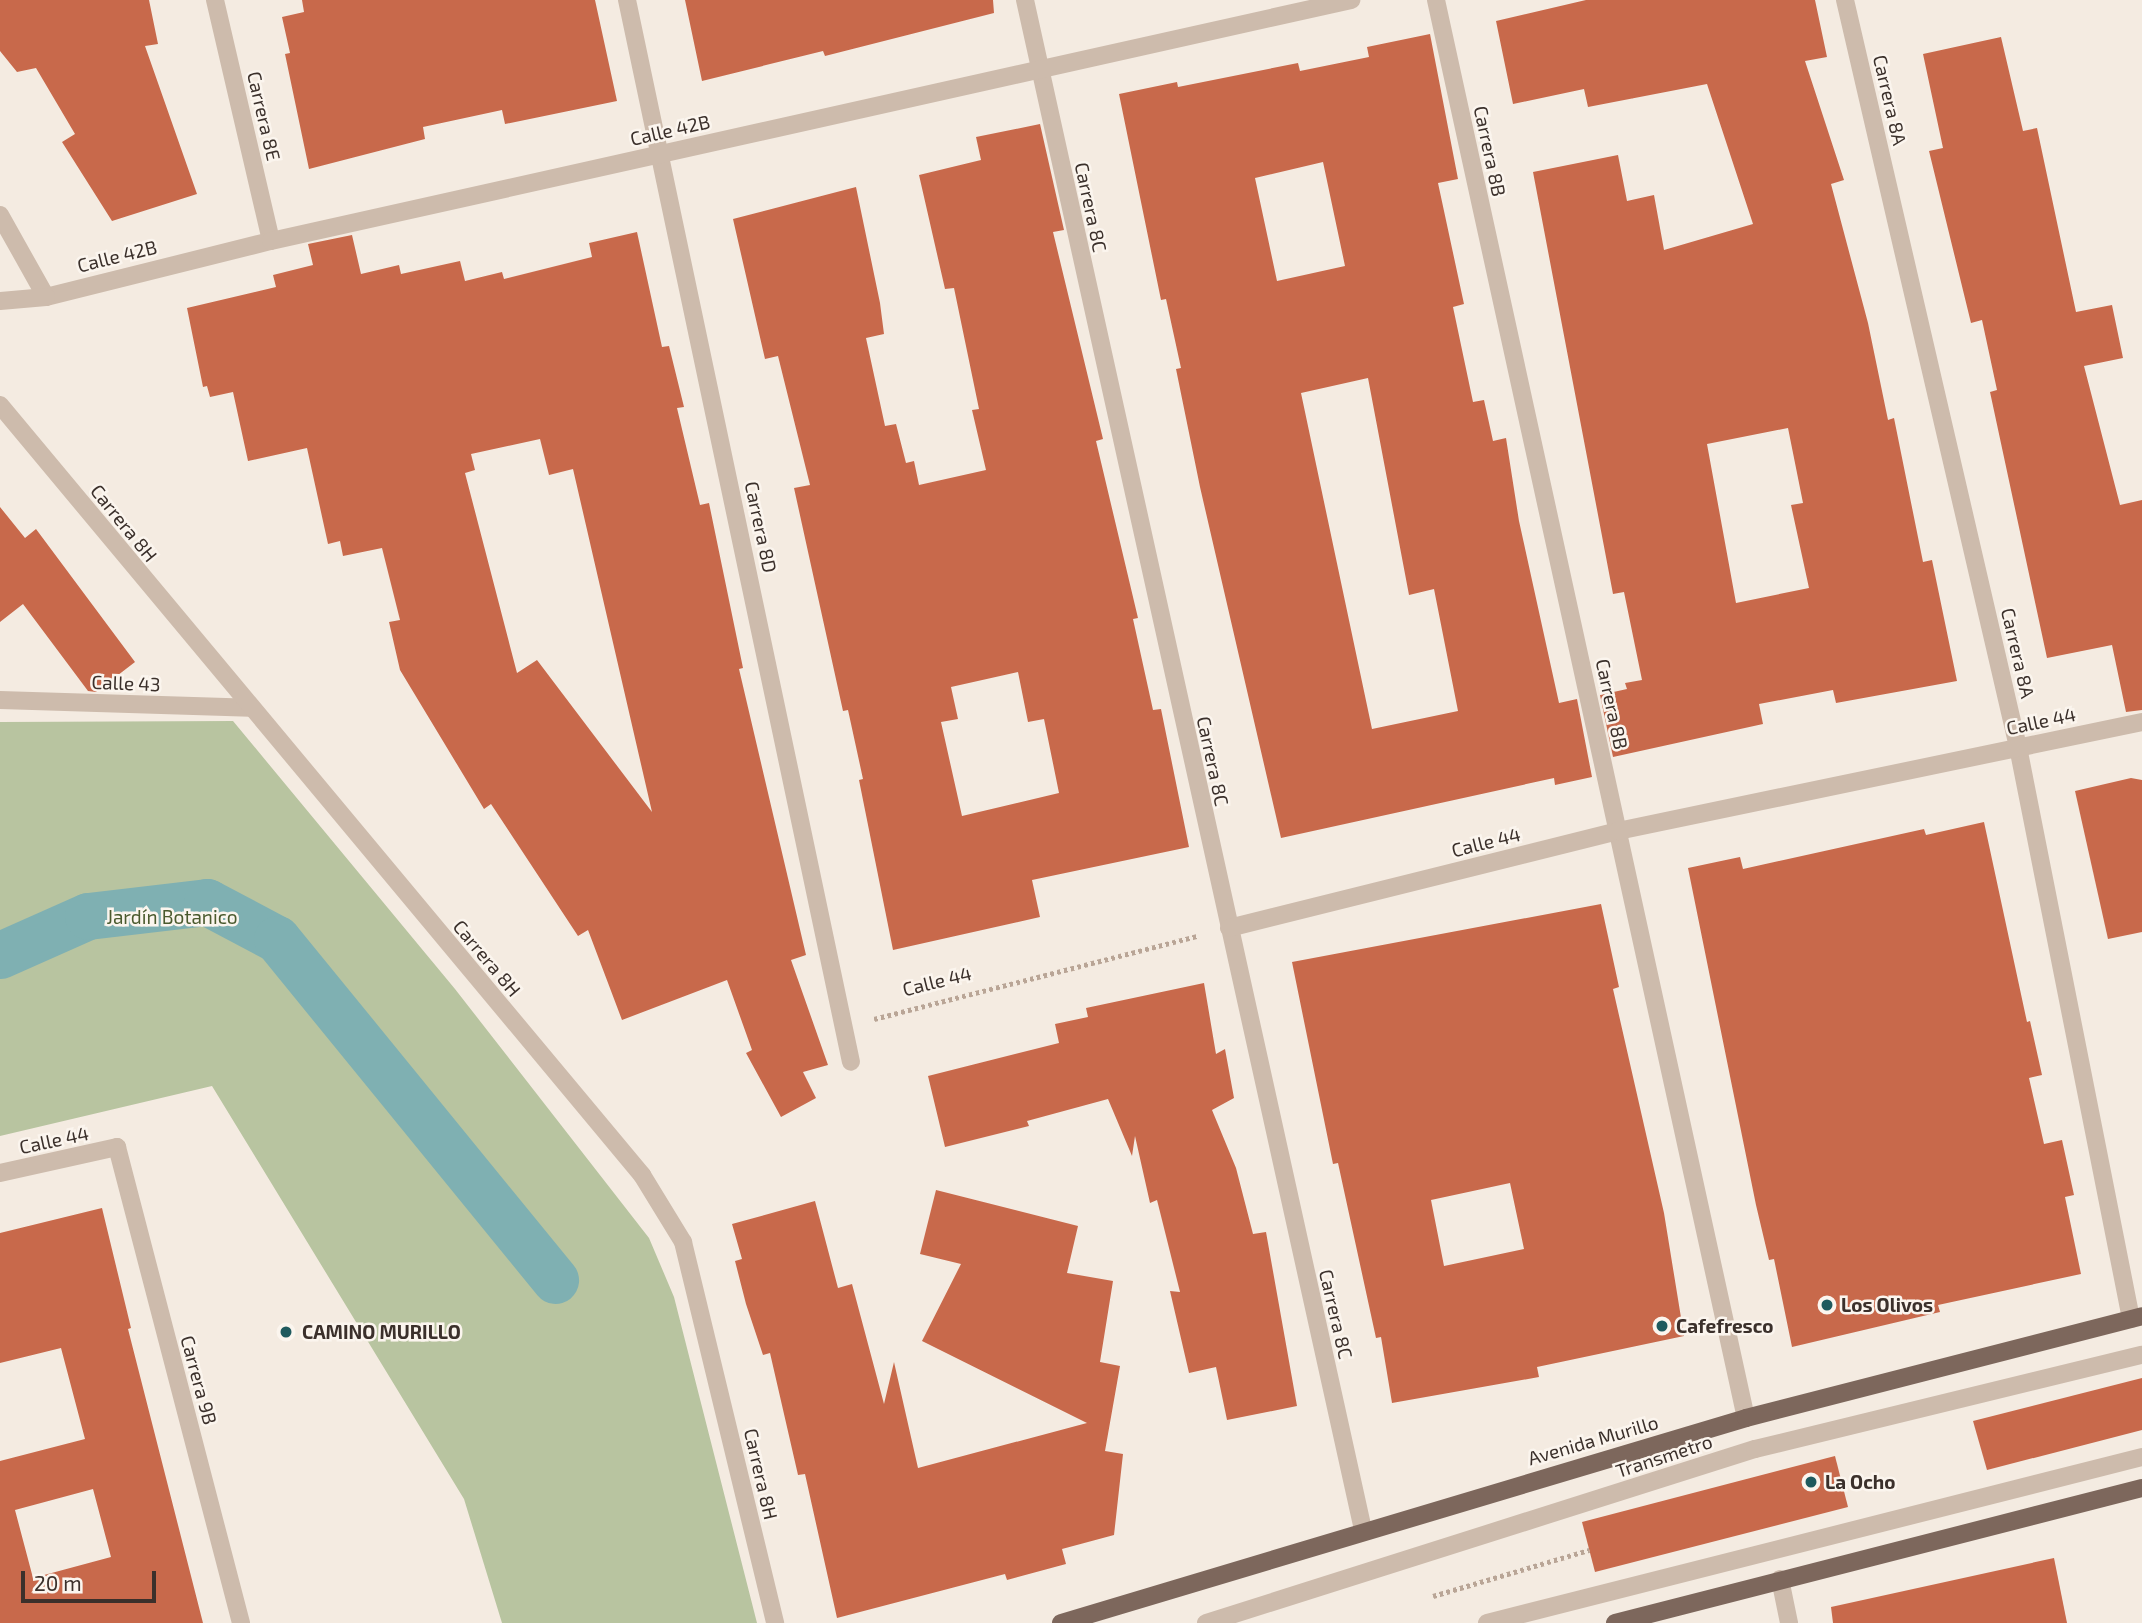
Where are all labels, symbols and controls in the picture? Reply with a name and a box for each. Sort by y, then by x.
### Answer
street label: Carrera 8A [1869,53,1911,147]
street label: Carrera 8E [243,69,285,163]
street label: Carrera 8B [1469,104,1511,198]
street label: Calle 42B [628,110,712,150]
street label: Carrera 8C [1070,160,1112,254]
street label: Calle 42B [75,235,159,277]
street label: Carrera 8D [740,479,782,575]
street label: Carrera 8H [86,480,162,566]
street label: Carrera 8A [1997,606,2039,700]
street label: Carrera 8B [1591,657,1633,751]
street label: Calle 43 [91,670,161,696]
street label: Calle 44 [2004,703,2078,739]
street label: Carrera 8C [1192,714,1234,808]
street label: Calle 44 [1449,822,1523,862]
park label: Jardín Botanico [106,906,238,928]
street label: Carrera 8H [448,915,526,1001]
street label: Calle 44 [900,961,974,1001]
street label: Calle 44 [17,1122,91,1158]
street label: Carrera 8C [1315,1267,1357,1361]
place label: Los Olivos [1841,1294,1933,1316]
marker: Los Olivos [1819,1297,1835,1313]
place label: Cafefresco [1676,1315,1773,1337]
marker: Cafefresco [1654,1318,1670,1334]
place label: CAMINO MURILLO [302,1321,461,1343]
marker: CAMINO MURILLO [276,1322,296,1342]
street label: Carrera 9B [176,1333,222,1427]
street label: Avenida Murillo [1525,1410,1661,1470]
street label: Carrera 8H [739,1426,783,1522]
street label: Transmetro [1613,1430,1715,1482]
place label: La Ocho [1825,1471,1895,1493]
marker: La Ocho [1803,1474,1819,1490]
scale bar [24,1556,159,1600]
text: 20 m [34,1570,82,1595]

